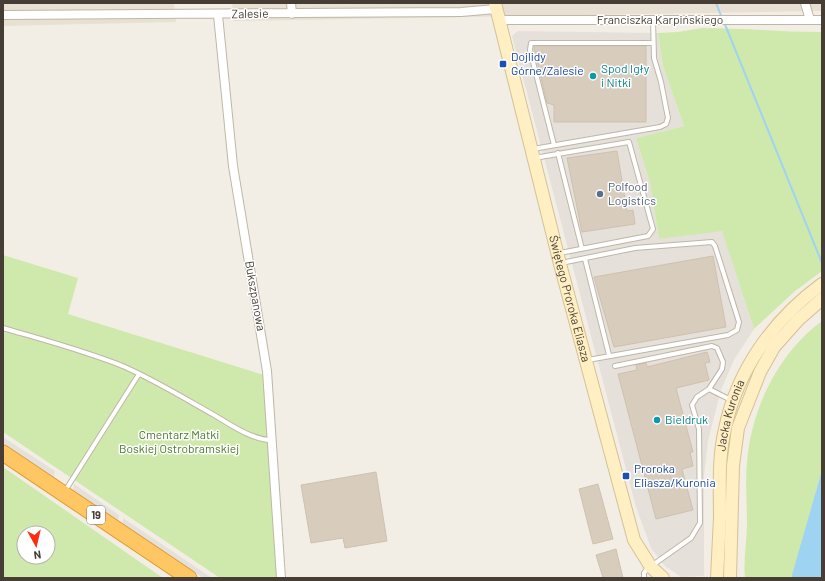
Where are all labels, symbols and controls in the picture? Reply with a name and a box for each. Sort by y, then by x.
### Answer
street label: Zalesie [231,6,269,20]
street label: Franciszka Karpińskiego [597,12,723,26]
place label: Dojlidy Górne/Zalesie [511,49,584,77]
marker: Dojlidy Górne/Zalesie [498,59,508,69]
place label: Spod Igły i Nitki [601,61,650,89]
marker: Spod Igły i Nitki [588,71,598,81]
place label: Polfood Logistics [608,179,656,207]
marker: Polfood Logistics [595,189,605,199]
street label: Świętego Proroka Eliasza [547,234,594,364]
street label: Bukszpanowa [243,260,269,332]
street label: Jacka Kuronia [713,377,747,452]
place label: Bieldruk [665,412,708,426]
marker: Bieldruk [652,415,662,425]
park label: Cmentarz Matki Boskiej Ostrobramskiej [119,427,239,455]
place label: Proroka Eliasza/Kuronia [634,461,716,489]
marker: Proroka Eliasza/Kuronia [621,471,631,481]
road number: 19 [87,506,105,524]
north arrow [16,525,56,565]
text: N [33,548,42,562]

